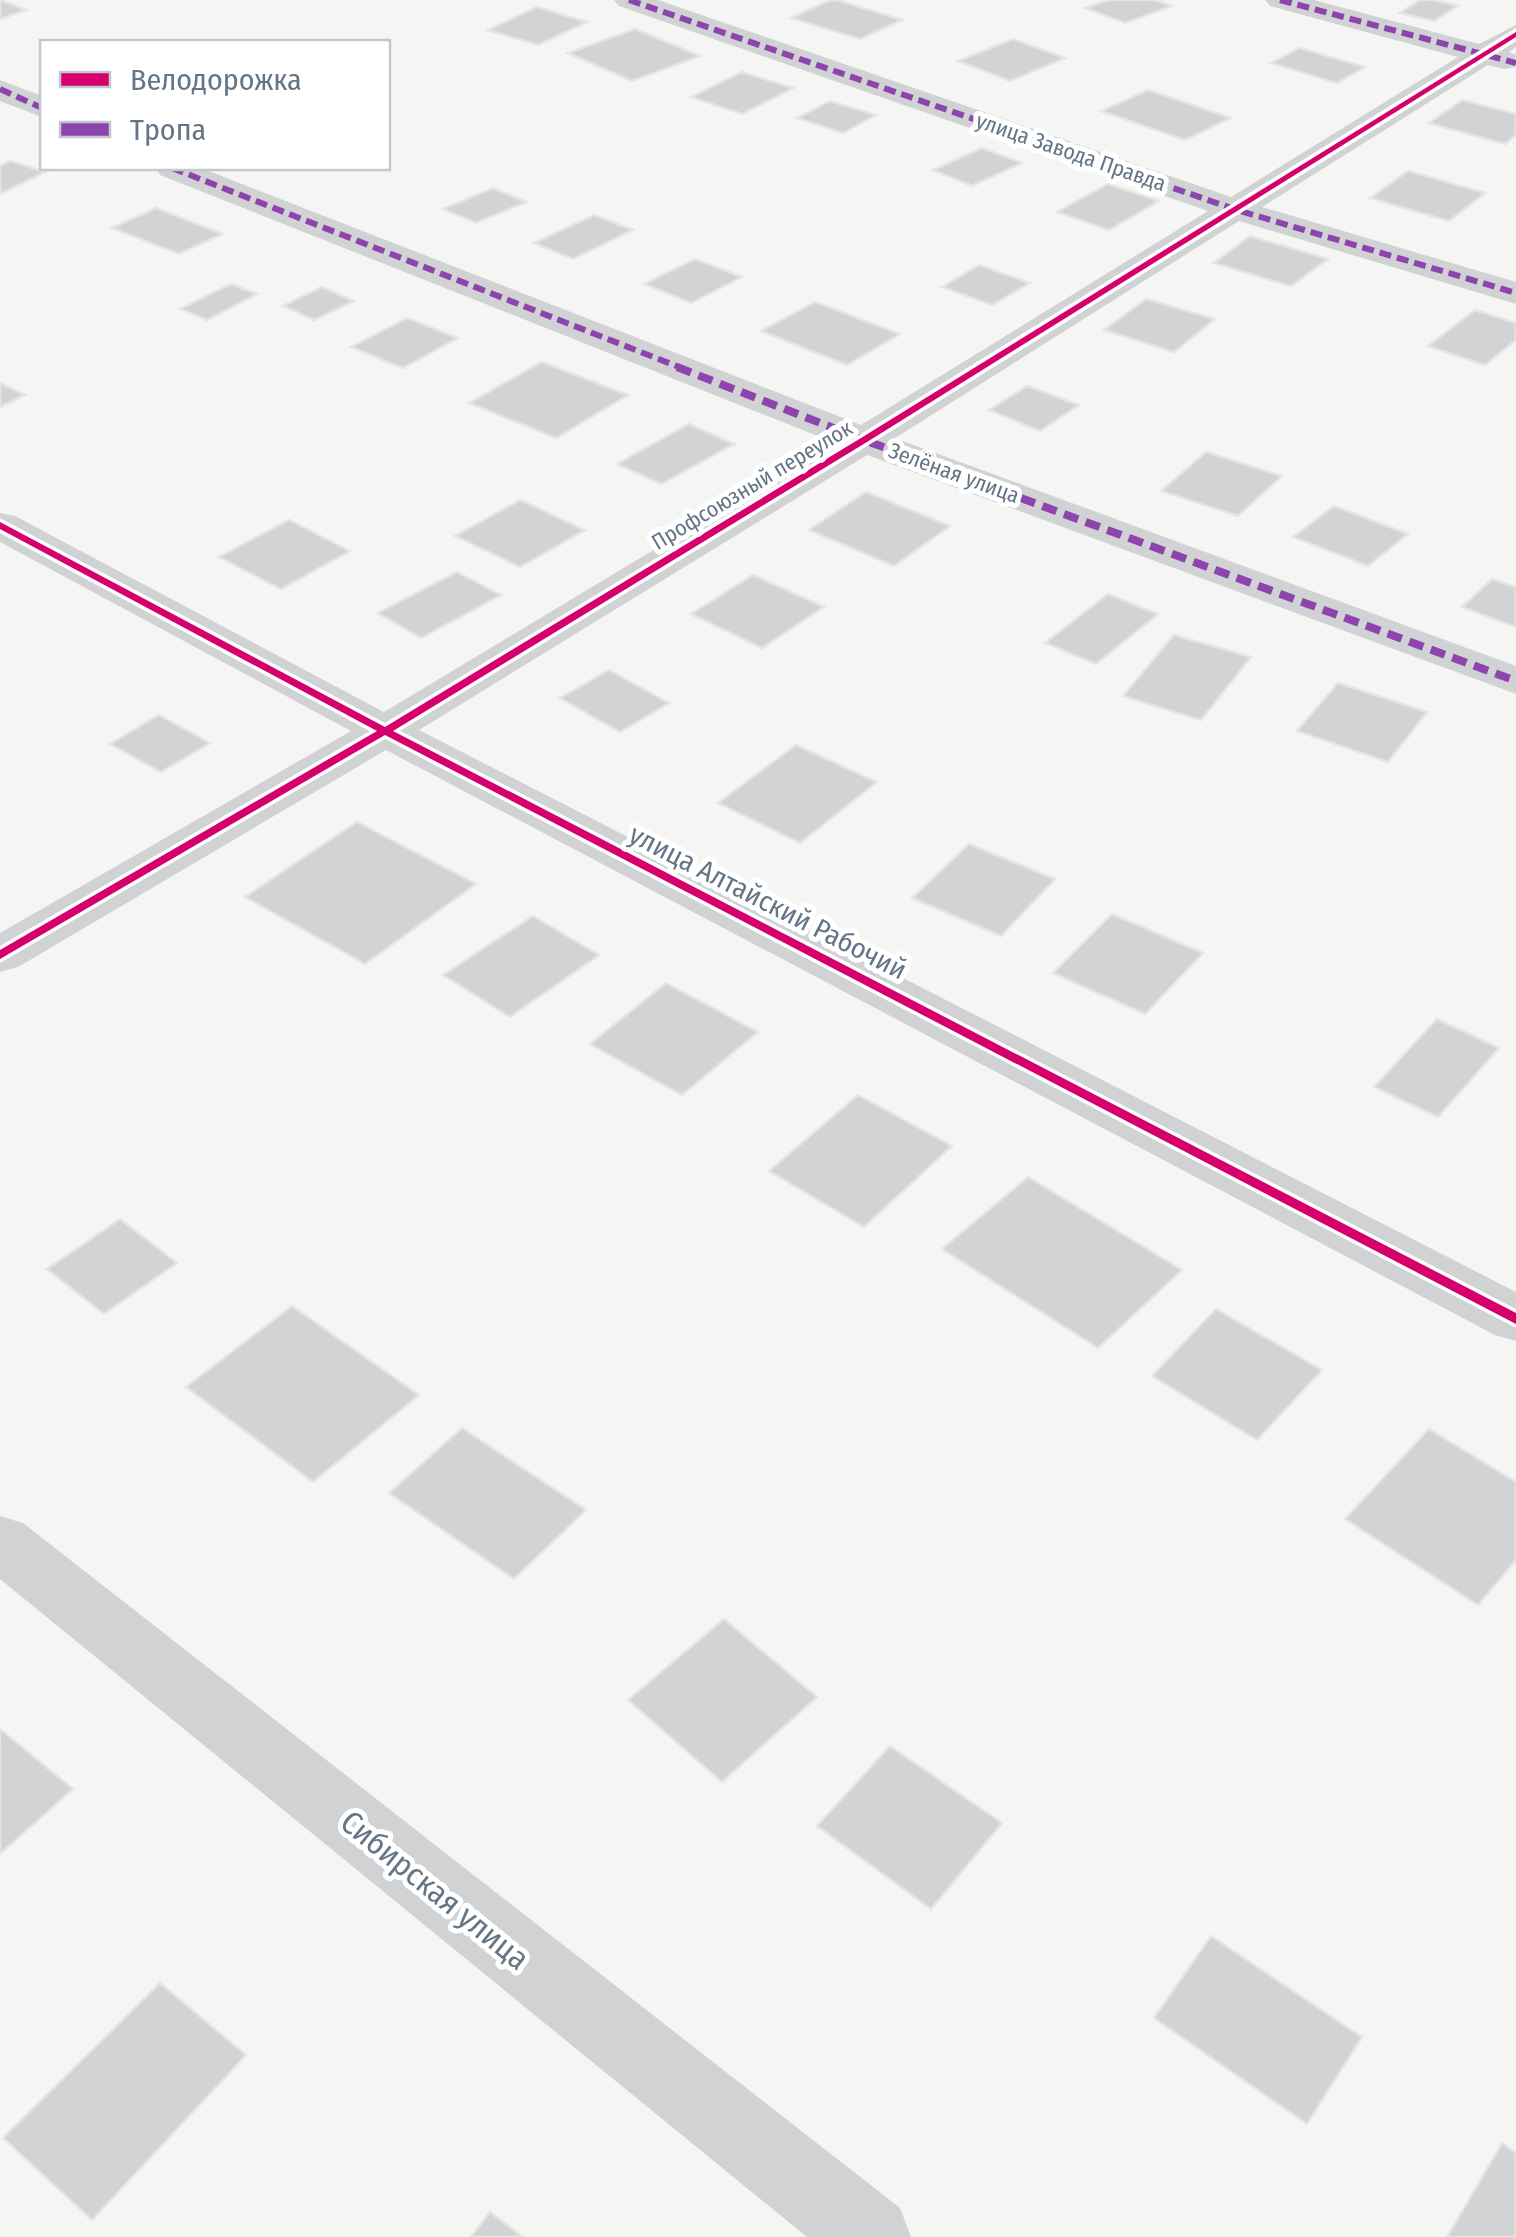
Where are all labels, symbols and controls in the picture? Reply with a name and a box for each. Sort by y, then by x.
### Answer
legend [40,40,390,170]
text: Велодорожка [130,62,302,98]
street label: улица Завода Правда [972,107,1170,197]
text: Тропа [130,112,206,148]
street label: Профсоюзный переулок [647,414,858,556]
street label: Зелёная улица [885,437,1023,509]
street label: улица Алтайский Рабочий [624,818,912,986]
street label: Сибирская улица [333,1802,537,1978]

